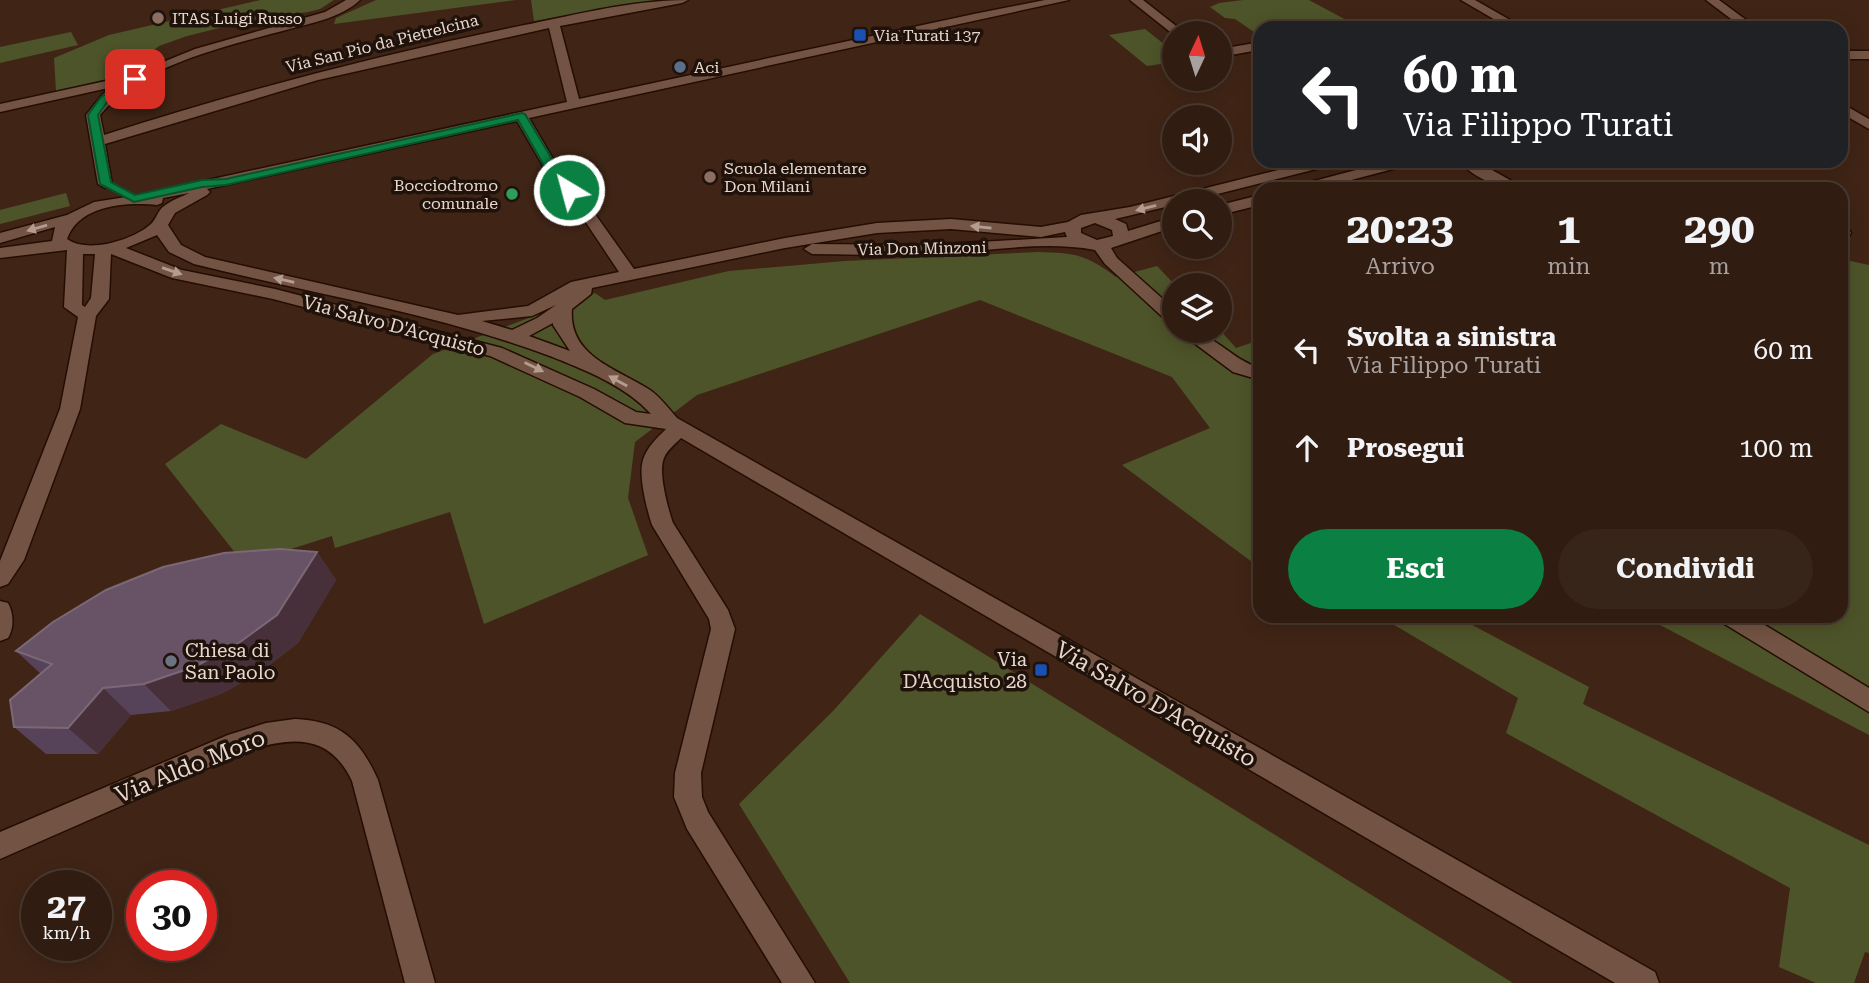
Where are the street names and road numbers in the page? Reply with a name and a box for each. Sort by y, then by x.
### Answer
street label: Via San Pio da Pietrelcina [284,10,481,77]
street label: Via Don Minzoni [857,238,987,259]
street label: Via Salvo D'Acquisto [300,290,488,361]
street label: Via Salvo D'Acquisto [1051,636,1261,773]
street label: Via Aldo Moro [111,724,269,809]

